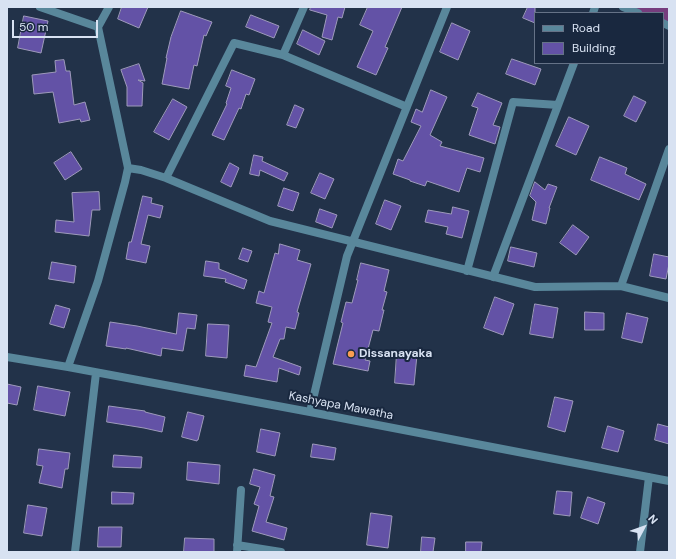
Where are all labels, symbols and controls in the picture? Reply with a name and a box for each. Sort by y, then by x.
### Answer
scale bar [14,12,100,38]
legend [534,12,664,64]
text: 50 m [19,19,48,35]
text: Road [572,20,600,36]
text: Building [572,40,616,56]
place label: Dissanayaka [359,347,432,361]
marker: Dissanayaka [346,349,356,359]
street label: Kashyapa Mawatha [288,389,394,423]
north arrow [624,507,664,547]
text: N [645,512,661,527]

